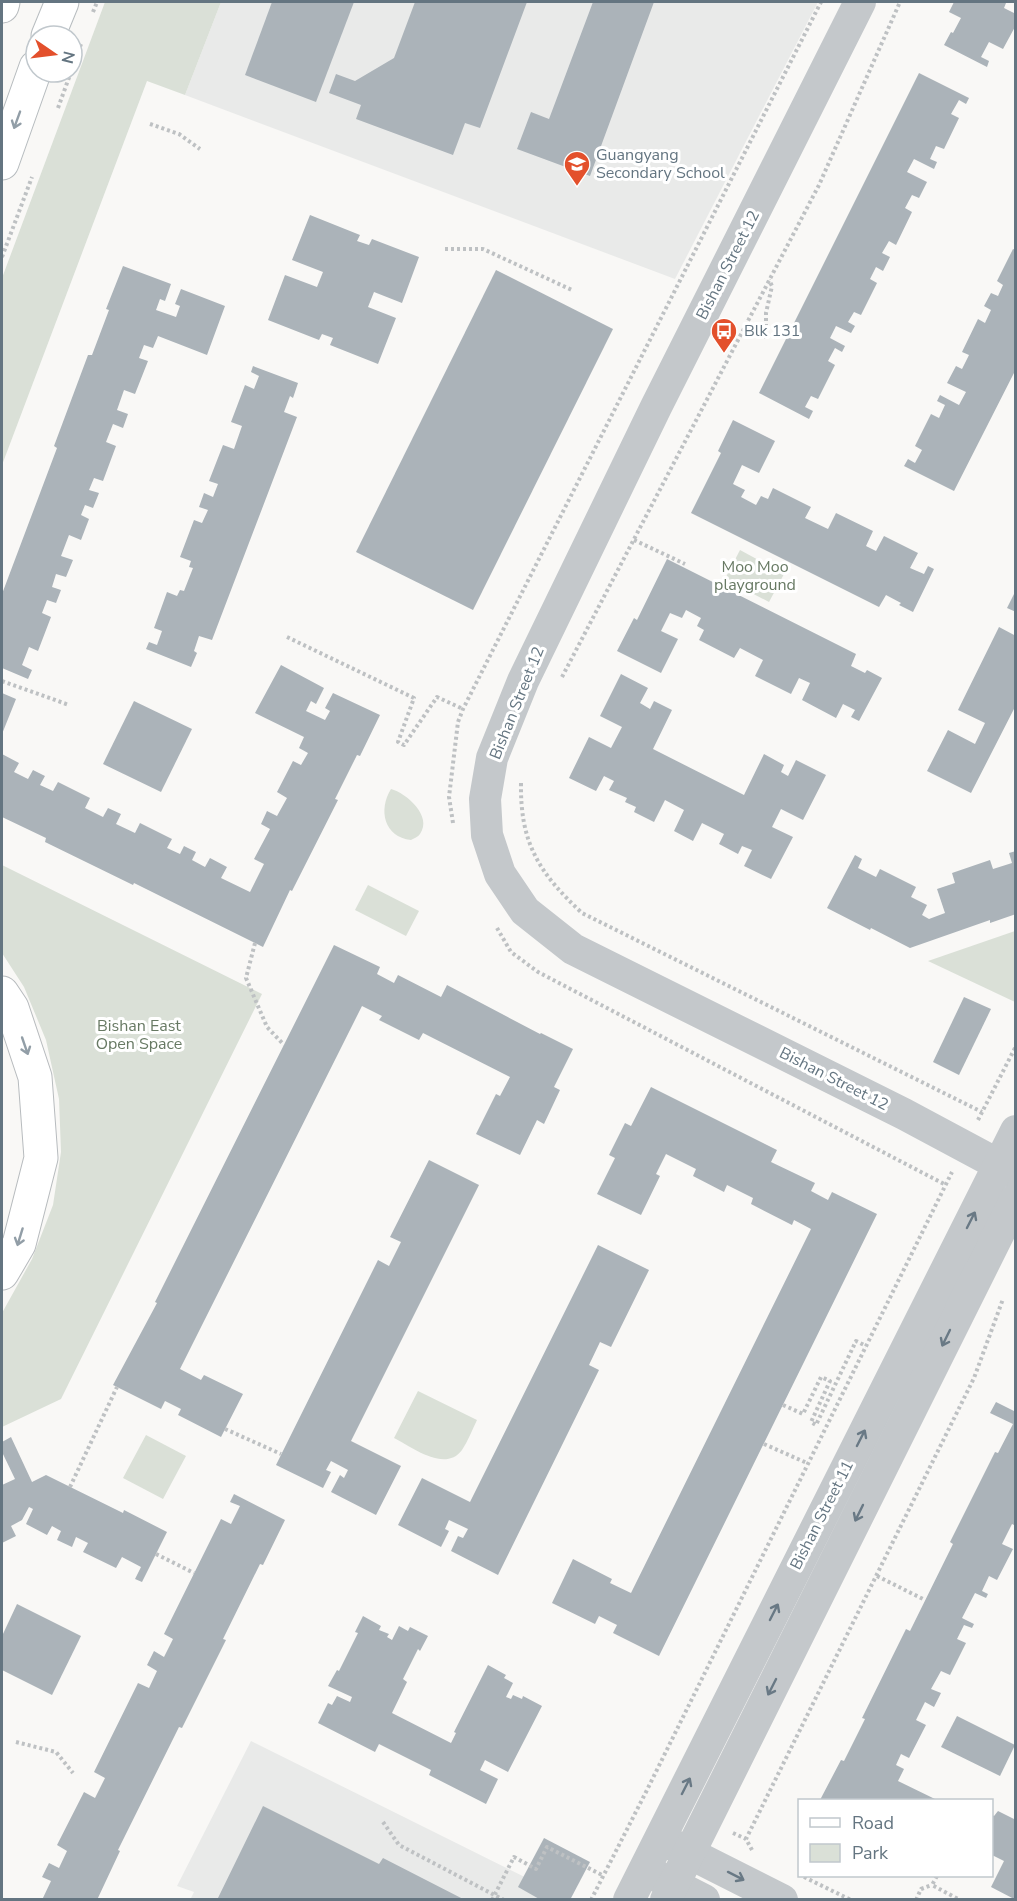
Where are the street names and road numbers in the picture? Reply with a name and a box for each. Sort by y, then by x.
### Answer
street label: Bishan Street 12 [691,207,765,323]
street label: Bishan Street 12 [484,643,550,763]
street label: Bishan Street 12 [776,1042,892,1116]
street label: Bishan Street 11 [785,1457,859,1573]

